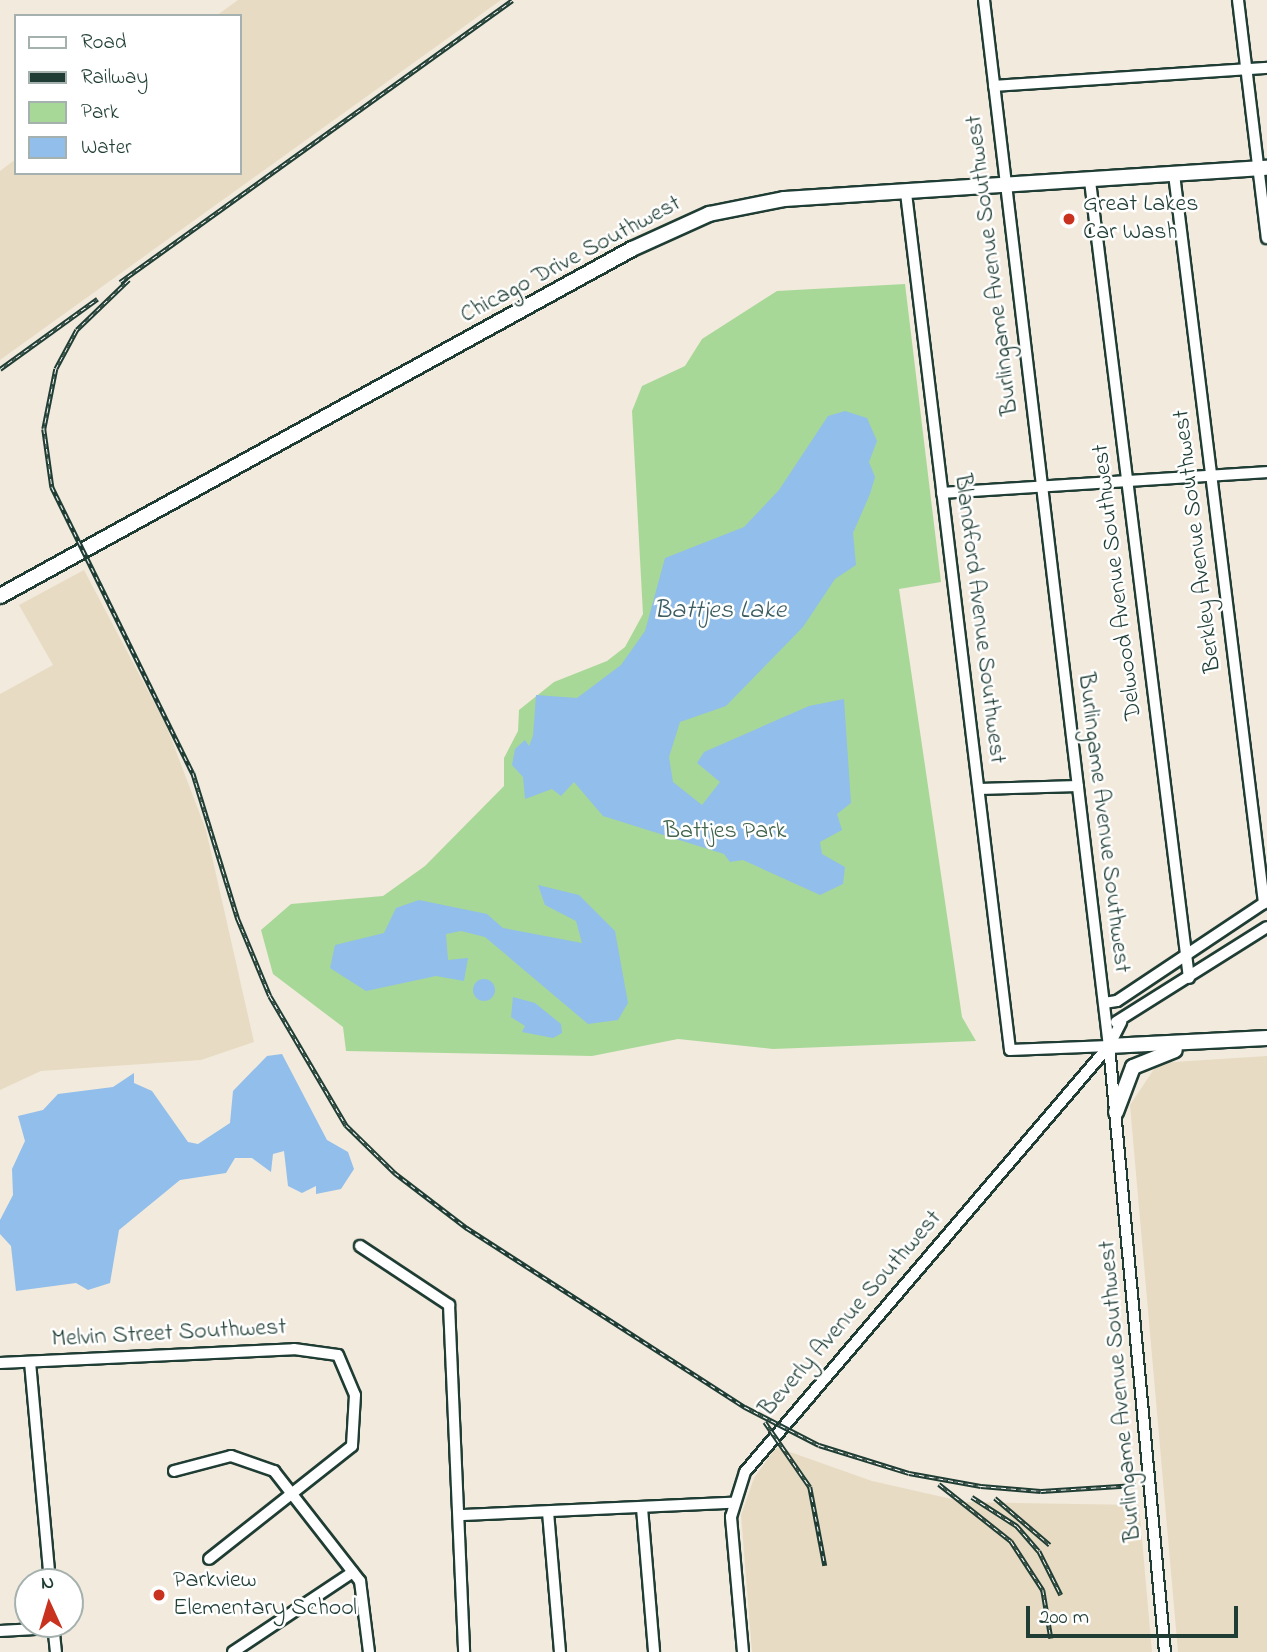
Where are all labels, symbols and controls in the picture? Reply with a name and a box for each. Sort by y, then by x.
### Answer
legend [14,14,242,175]
text: Road [81,28,127,58]
text: Railway [81,63,148,93]
text: Park [81,98,119,128]
street label: Burlingame Avenue Southwest [960,113,1026,417]
text: Water [81,133,132,163]
street label: Chicago Drive Southwest [456,190,686,330]
place label: Great Lakes Car Wash [1083,191,1199,247]
marker: Great Lakes Car Wash [1061,211,1077,227]
street label: Berkley Avenue Southwest [1168,408,1228,674]
street label: Delwood Avenue Southwest [1087,442,1149,722]
street label: Blandford Avenue Southwest [947,472,1011,766]
water label: Battjes Lake [654,596,786,628]
street label: Burlingame Avenue Southwest [1070,671,1136,975]
park label: Battjes Park [664,818,786,846]
street label: Beverly Avenue Southwest [754,1205,948,1423]
street label: Burlingame Avenue Southwest [1093,1239,1149,1543]
street label: Melvin Street Southwest [51,1313,287,1355]
place label: Parkview Elementary School [173,1567,357,1623]
north arrow [14,1568,84,1638]
text: N [40,1570,55,1597]
marker: Parkview Elementary School [151,1587,167,1603]
scale bar [1029,1592,1241,1636]
text: 200 m [1039,1603,1089,1633]

